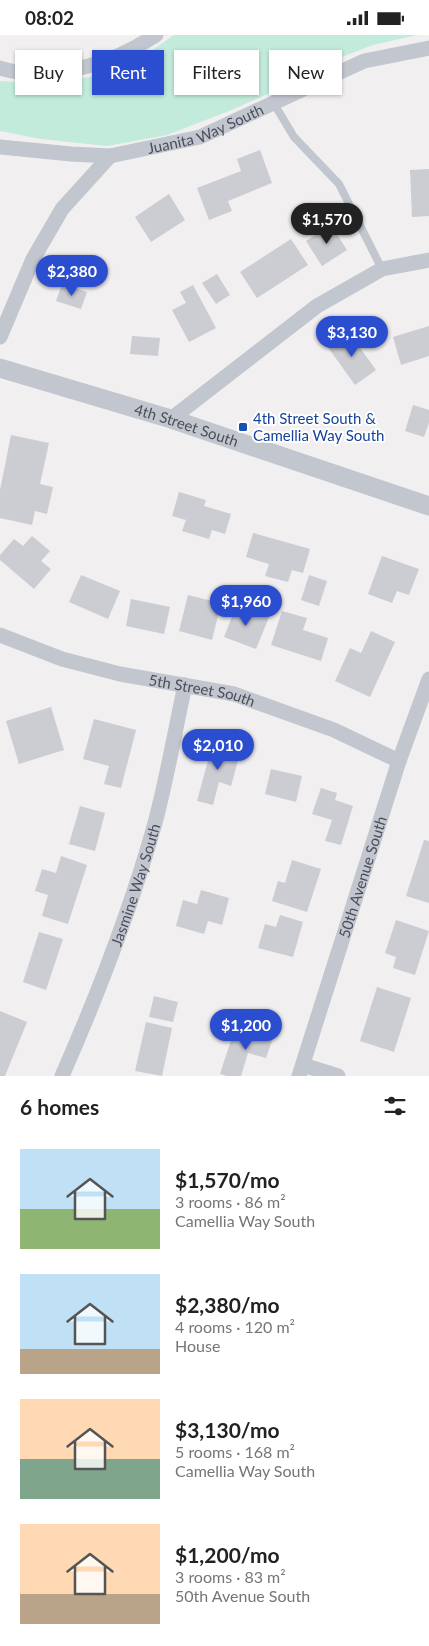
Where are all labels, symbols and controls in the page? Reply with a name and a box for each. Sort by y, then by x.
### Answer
text: 08:02 [25,6,74,29]
chip: Buy [15,50,82,95]
chip: Rent [92,50,164,95]
chip: Filters [174,50,259,95]
chip: New [269,50,342,95]
street label: Juanita Way South [146,100,266,157]
pin: $1,570 [286,203,368,245]
text: $1,570 [302,209,352,228]
pin: $2,380 [31,255,113,297]
text: $2,380 [47,261,97,280]
pin: $3,130 [311,315,393,358]
text: $3,130 [327,322,377,341]
street label: 4th Street South [132,400,241,450]
place label: 4th Street South & Camellia Way South [253,409,384,444]
marker: 4th Street South & Camellia Way South [237,421,249,433]
pin: $1,960 [205,585,287,627]
text: $1,960 [221,591,271,610]
street label: 5th Street South [147,670,258,710]
pin: $2,010 [177,729,259,771]
text: $2,010 [193,735,243,754]
street label: 50th Avenue South [334,814,390,940]
street label: Jasmine Way South [107,821,163,948]
pin: $1,200 [205,1009,287,1051]
text: $1,200 [221,1015,271,1034]
icon: filters [381,1092,409,1120]
text: 6 homes [20,1094,99,1119]
text: $1,570/mo [175,1167,280,1192]
icon: home [60,1169,120,1229]
text: 3 rooms · 86 m² [175,1192,286,1211]
text: Camellia Way South [175,1211,315,1230]
text: $2,380/mo [175,1292,280,1317]
icon: home [60,1294,120,1354]
text: 4 rooms · 120 m² [175,1317,295,1336]
text: House [175,1336,220,1355]
text: $3,130/mo [175,1417,280,1442]
icon: home [60,1419,120,1479]
text: 5 rooms · 168 m² [175,1442,295,1461]
text: Camellia Way South [175,1461,315,1480]
text: $1,200/mo [175,1542,280,1567]
icon: home [60,1544,120,1604]
text: 3 rooms · 83 m² [175,1567,286,1586]
text: 50th Avenue South [175,1586,310,1605]

